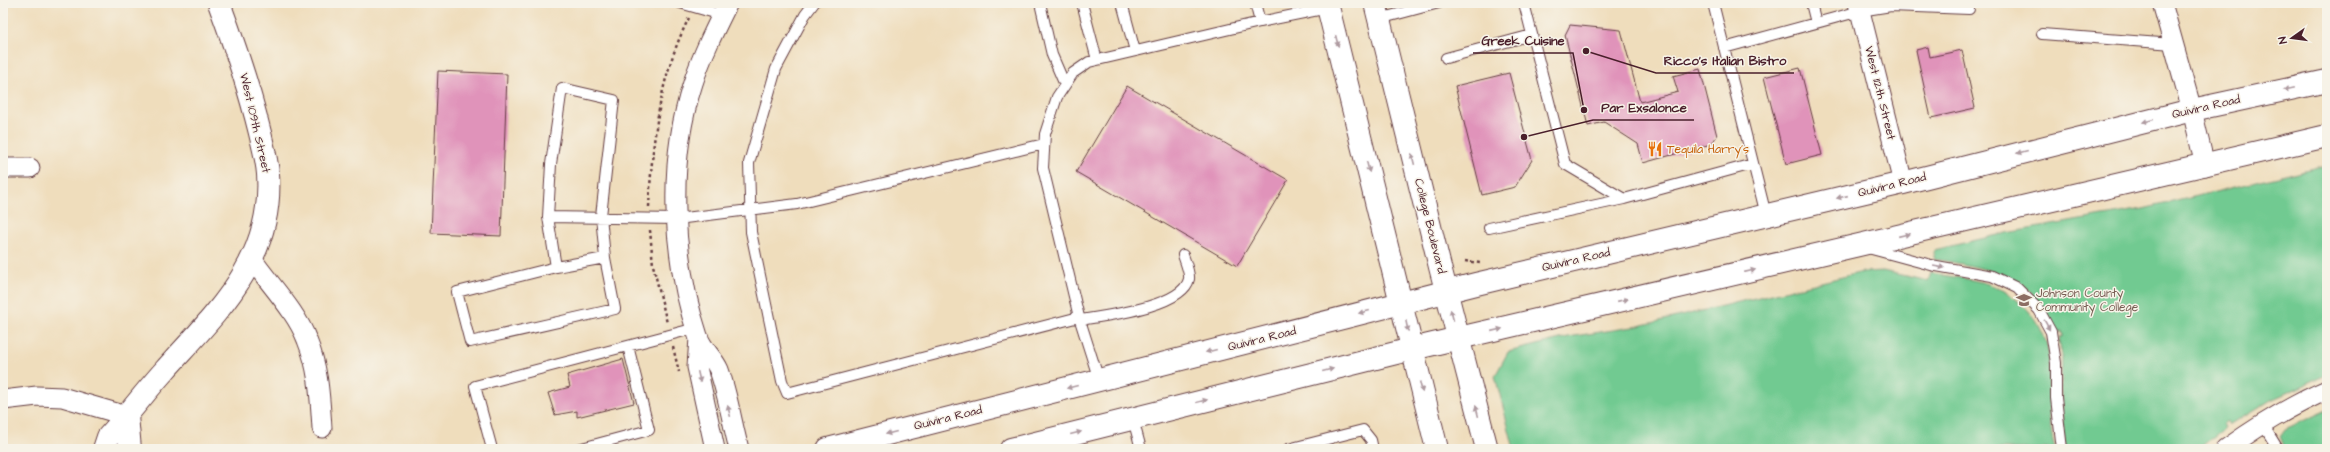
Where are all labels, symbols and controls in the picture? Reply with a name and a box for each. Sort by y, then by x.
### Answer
north arrow [2272,18,2312,58]
callout: Greek Cuisine [1473,28,1573,53]
text: Greek Cuisine [1481,32,1565,50]
one-way arrow [1334,35,1340,47]
text: N [2275,35,2291,45]
street label: West 112th Street [1860,44,1900,142]
callout: Ricco's Italian Bistro [1656,48,1794,73]
text: Ricco's Italian Bistro [1664,52,1787,70]
street label: West 109th Street [235,71,275,175]
one-way arrow [2283,86,2295,92]
street label: Quivira Road [2170,91,2242,123]
callout: Par Exsalonce [1593,95,1694,120]
text: Par Exsalonce [1601,99,1687,117]
one-way arrow [2142,118,2154,124]
restaurant icon: Tequila Harry's [1646,140,1664,158]
place label: Tequila Harry's [1667,141,1749,159]
one-way arrow [2016,150,2029,156]
one-way arrow [1410,153,1416,165]
one-way arrow [1365,161,1371,173]
street label: Quivira Road [1856,168,1928,202]
street label: College Boulevard [1409,176,1450,276]
one-way arrow [1836,194,1848,200]
one-way arrow [1898,232,1910,238]
street label: Quivira Road [1540,244,1612,276]
one-way arrow [1933,264,1945,270]
one-way arrow [1744,268,1756,274]
place label: Johnson County Community College [2036,285,2139,317]
school or university icon: Johnson County Community College [2015,291,2033,309]
one-way arrow [1617,297,1630,303]
one-way arrow [1449,309,1455,322]
one-way arrow [1358,310,1371,316]
one-way arrow [2044,319,2051,331]
one-way arrow [1404,320,1410,332]
street label: Quivira Road [1226,322,1298,356]
one-way arrow [1491,326,1503,332]
one-way arrow [1205,349,1217,355]
one-way arrow [1322,367,1334,373]
one-way arrow [696,370,702,383]
one-way arrow [1418,381,1424,393]
one-way arrow [1065,384,1077,390]
one-way arrow [1196,398,1208,404]
street label: Quivira Road [912,401,984,435]
one-way arrow [726,405,732,417]
one-way arrow [1474,405,1480,417]
one-way arrow [1070,429,1082,435]
one-way arrow [885,430,897,436]

